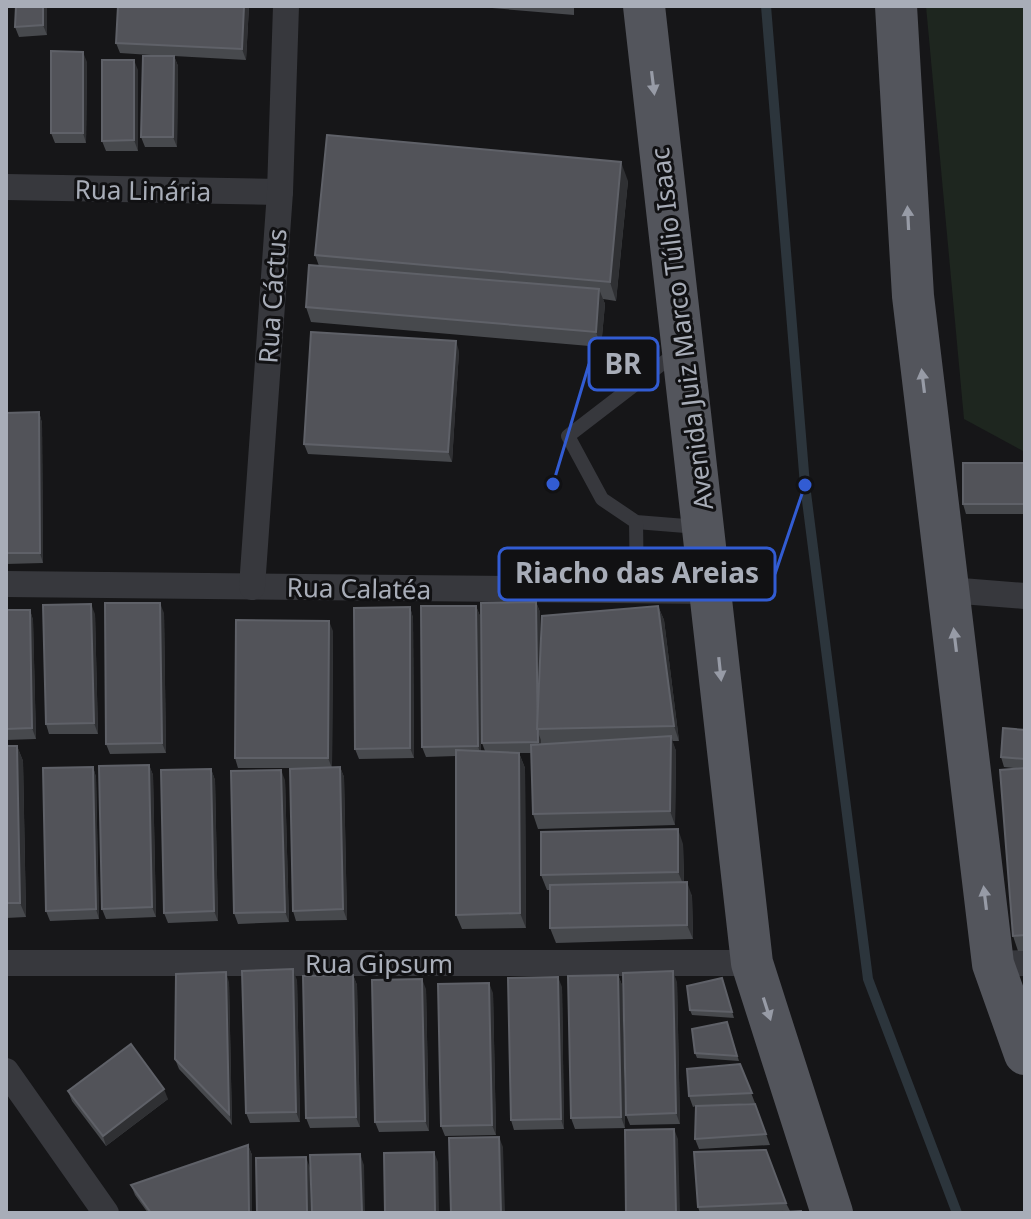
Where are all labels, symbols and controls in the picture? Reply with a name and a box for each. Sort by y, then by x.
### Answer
one-way arrow [646,71,659,96]
street label: Avenida Juiz Marco Túlio Isaac [641,146,721,512]
street label: Rua Linária [74,171,212,209]
one-way arrow [902,205,915,230]
street label: Rua Cáctus [249,227,295,365]
callout: BR [589,338,658,390]
text: BR [605,344,642,382]
one-way arrow [917,369,930,394]
callout: Riacho das Areias [499,548,775,600]
text: Riacho das Areias [515,553,759,591]
street label: Rua Calatéa [286,569,432,607]
one-way arrow [948,627,961,652]
one-way arrow [713,657,726,682]
one-way arrow [979,885,992,910]
street label: Rua Gipsum [305,945,453,981]
one-way arrow [761,997,773,1021]

